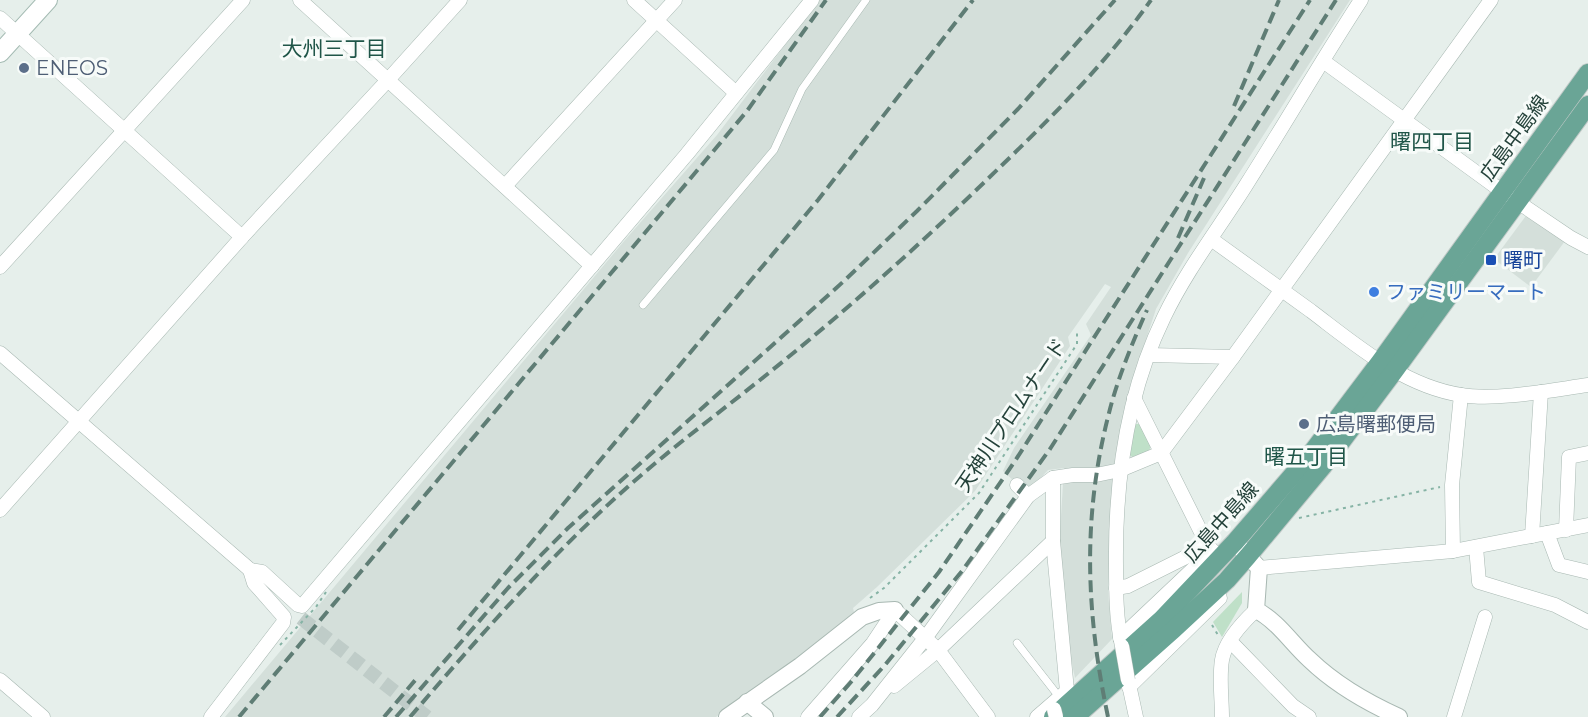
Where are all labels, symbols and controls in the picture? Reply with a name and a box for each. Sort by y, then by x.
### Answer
district label: 大州三丁目 [282,36,387,61]
place label: ENEOS [36,56,108,80]
marker: ENEOS [17,61,31,75]
street label: 広島中島線 [1475,90,1553,186]
district label: 曙四丁目 [1390,129,1474,154]
place label: 曙町 [1503,248,1543,272]
marker: 曙町 [1484,253,1498,267]
place label: ファミリーマート [1386,280,1546,304]
marker: ファミリーマート [1367,285,1381,299]
street label: 天神川プロムナード [951,334,1071,496]
place label: 広島曙郵便局 [1316,412,1436,436]
marker: 広島曙郵便局 [1297,417,1311,431]
district label: 曙五丁目 [1264,444,1348,469]
street label: 広島中島線 [1179,477,1263,567]

